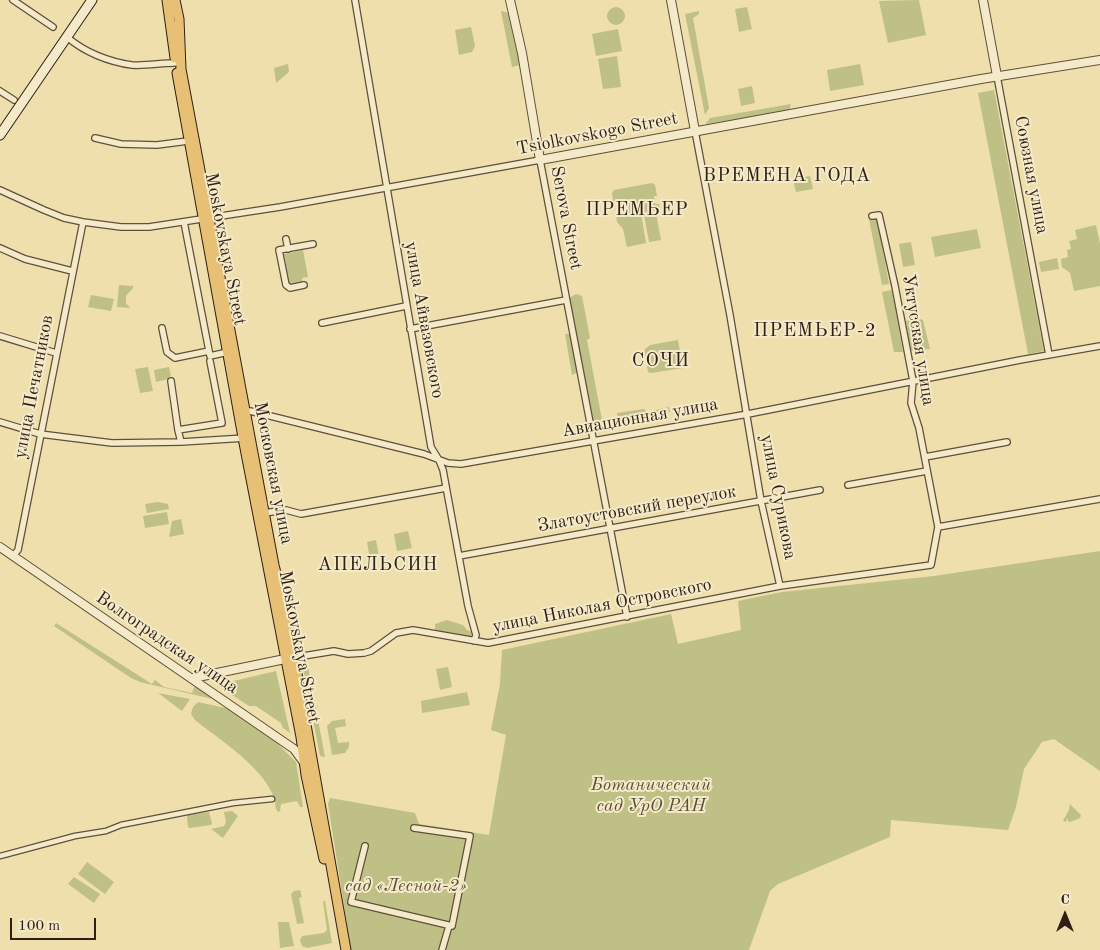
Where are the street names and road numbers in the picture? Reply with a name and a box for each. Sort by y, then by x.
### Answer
street label: Tsiolkovskogo Street [515,108,679,160]
street label: Союзная улица [1009,114,1053,236]
street label: Serova Street [545,164,587,272]
street label: Moskovskaya Street [200,171,250,327]
street label: улица Айвазовского [400,240,448,400]
street label: Уктусская улица [897,273,939,407]
street label: улица Печатников [9,313,59,461]
street label: Авиационная улица [560,394,720,442]
street label: Московская улица [249,400,297,546]
street label: улица Сурикова [755,433,801,561]
street label: Златоустовский переулок [536,481,738,537]
street label: Moskovskaya Street [274,569,324,725]
street label: улица Николая Островского [491,574,713,638]
street label: Волгоградская улица [92,587,242,699]

